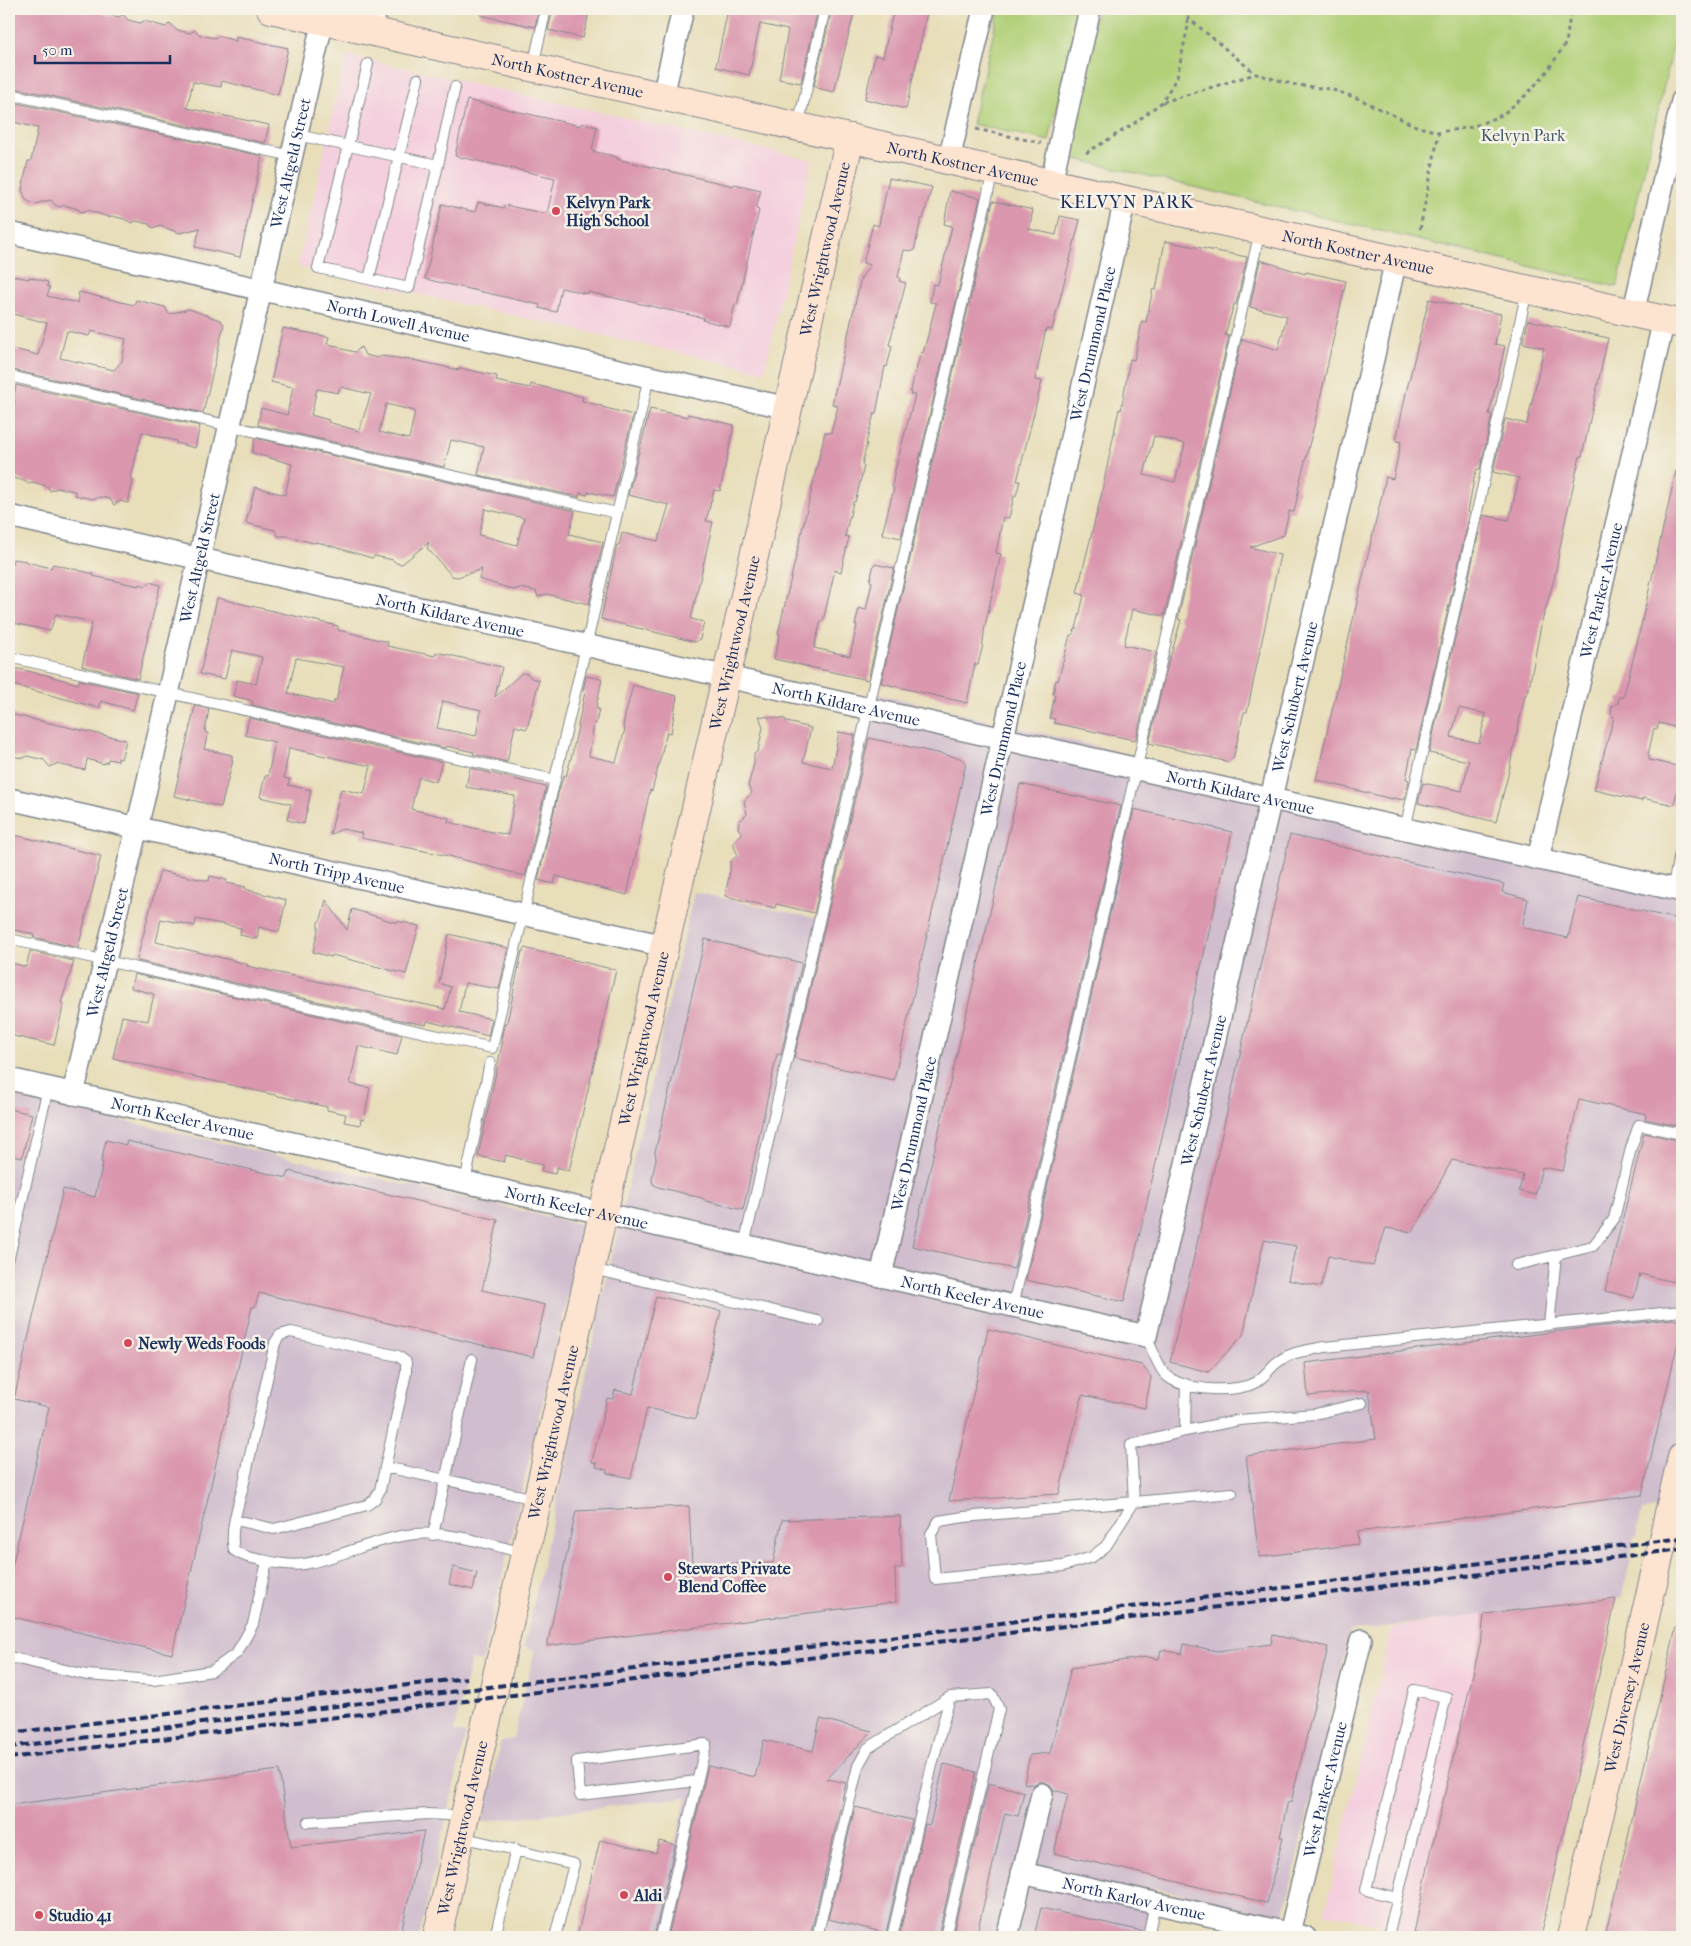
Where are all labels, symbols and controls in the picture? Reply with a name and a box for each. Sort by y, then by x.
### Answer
scale bar [35,32,170,64]
text: 50 m [42,41,73,59]
street label: North Kostner Avenue [490,49,646,101]
street label: West Altgeld Street [266,96,314,231]
park label: Kelvyn Park [1481,126,1566,145]
street label: North Kostner Avenue [885,137,1041,190]
street label: West Wrightwood Avenue [795,160,854,339]
district label: KELVYN PARK [1060,192,1194,213]
place label: Kelvyn Park High School [566,193,651,231]
marker: Kelvyn Park High School [550,205,562,217]
street label: North Kostner Avenue [1280,226,1436,278]
street label: West Drummond Place [1065,264,1119,424]
street label: North Lowell Avenue [325,295,472,346]
street label: West Altgeld Street [175,490,224,626]
street label: West Parker Avenue [1576,520,1626,661]
street label: West Wrightwood Avenue [705,553,763,733]
street label: North Kildare Avenue [374,589,526,641]
street label: West Schubert Avenue [1268,619,1321,775]
street label: West Drummond Place [976,659,1030,819]
street label: North Kildare Avenue [770,678,922,730]
street label: North Kildare Avenue [1164,766,1316,818]
street label: North Tripp Avenue [267,848,407,897]
street label: West Altgeld Street [82,885,132,1020]
street label: West Wrightwood Avenue [614,949,673,1129]
street label: West Schubert Avenue [1176,1013,1230,1169]
street label: West Drummond Place [886,1054,940,1214]
street label: North Keeler Avenue [109,1093,256,1144]
street label: North Keeler Avenue [503,1182,650,1233]
street label: North Keeler Avenue [899,1271,1046,1322]
place label: Newly Weds Foods [138,1334,266,1354]
marker: Newly Weds Foods [122,1337,134,1349]
street label: West Wrightwood Avenue [523,1343,582,1522]
place label: Stewarts Private Blend Coffee [678,1559,791,1596]
marker: Stewarts Private Blend Coffee [662,1571,674,1583]
street label: West Diversey Avenue [1600,1620,1653,1775]
street label: West Parker Avenue [1299,1719,1350,1860]
street label: West Wrightwood Avenue [433,1739,491,1918]
street label: North Karlov Avenue [1061,1873,1208,1924]
place label: Aldi [633,1886,662,1905]
marker: Aldi [618,1889,630,1901]
place label: Studio 41 [49,1906,112,1926]
marker: Studio 41 [33,1909,45,1921]

